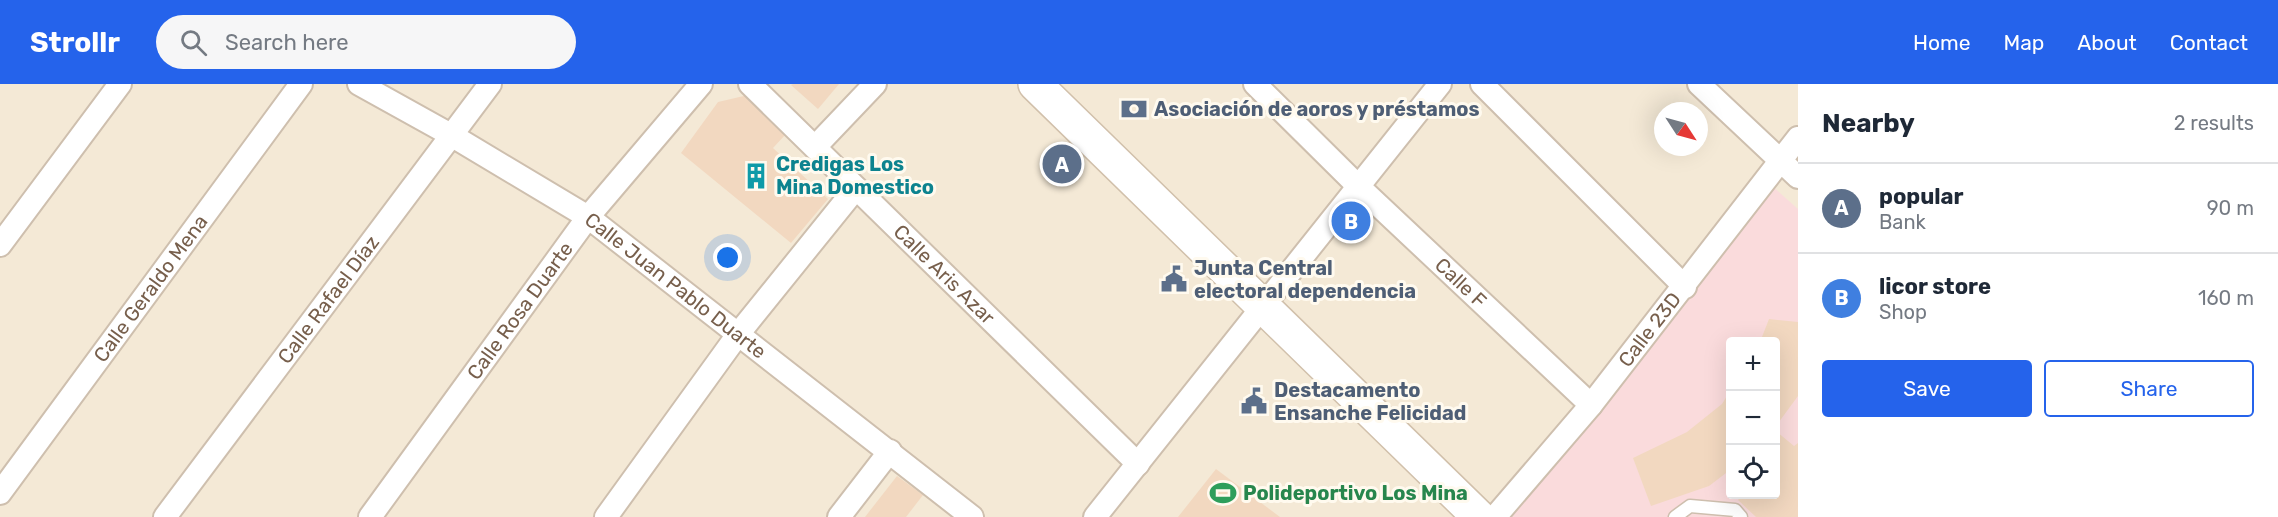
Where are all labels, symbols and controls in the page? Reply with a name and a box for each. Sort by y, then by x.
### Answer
search box [156,15,576,69]
text: Strollr [30,26,120,59]
icon: search [177,26,210,59]
text: Search here [225,29,348,56]
text: Home [1913,30,1970,55]
text: Map [2003,30,2044,55]
text: About [2077,30,2137,55]
text: Contact [2170,30,2248,55]
bank icon: Asociación de aoros y préstamos [1119,94,1149,124]
place label: Asociación de aoros y préstamos [1154,97,1480,121]
north arrow [1654,102,1708,156]
text: Nearby [1822,108,1915,139]
text: 2 results [2174,111,2254,135]
pin: A [1042,142,1082,187]
place label: Credigas Los Mina Domestico [776,152,934,199]
building icon: Credigas Los Mina Domestico [741,161,771,191]
text: popular [1879,183,1964,210]
text: A [1834,196,1849,220]
text: 90 m [2207,196,2254,220]
pin: B [1332,198,1370,244]
street label: Calle Juan Pablo Duarte [580,207,771,364]
street label: Calle Geraldo Mena [88,210,213,367]
text: Bank [1879,210,1926,234]
street label: Calle Aris Azar [889,219,1000,329]
street label: Calle Rafael Díaz [273,231,384,368]
street label: Calle Rosa Duarte [462,237,578,384]
your location [713,243,742,272]
street label: Calle F [1430,253,1492,313]
place label: Junta Central electoral dependencia [1194,256,1416,303]
public building icon: Junta Central electoral dependencia [1159,264,1189,294]
text: licor store [1879,273,1991,300]
text: B [1834,286,1849,310]
text: 160 m [2198,286,2254,310]
street label: Calle 23D [1613,287,1686,372]
text: Shop [1879,300,1927,324]
map controls [1726,337,1780,499]
button: + [1726,337,1780,391]
button: Save [1822,360,2032,417]
button: Share [2044,360,2254,417]
place label: Destacamento Ensanche Felicidad [1274,378,1466,425]
public building icon: Destacamento Ensanche Felicidad [1239,386,1269,416]
button: − [1726,391,1780,445]
button: locate [1726,445,1780,499]
sports icon: Polideportivo Los Mina [1208,478,1238,508]
place label: Polideportivo Los Mina [1243,481,1468,505]

